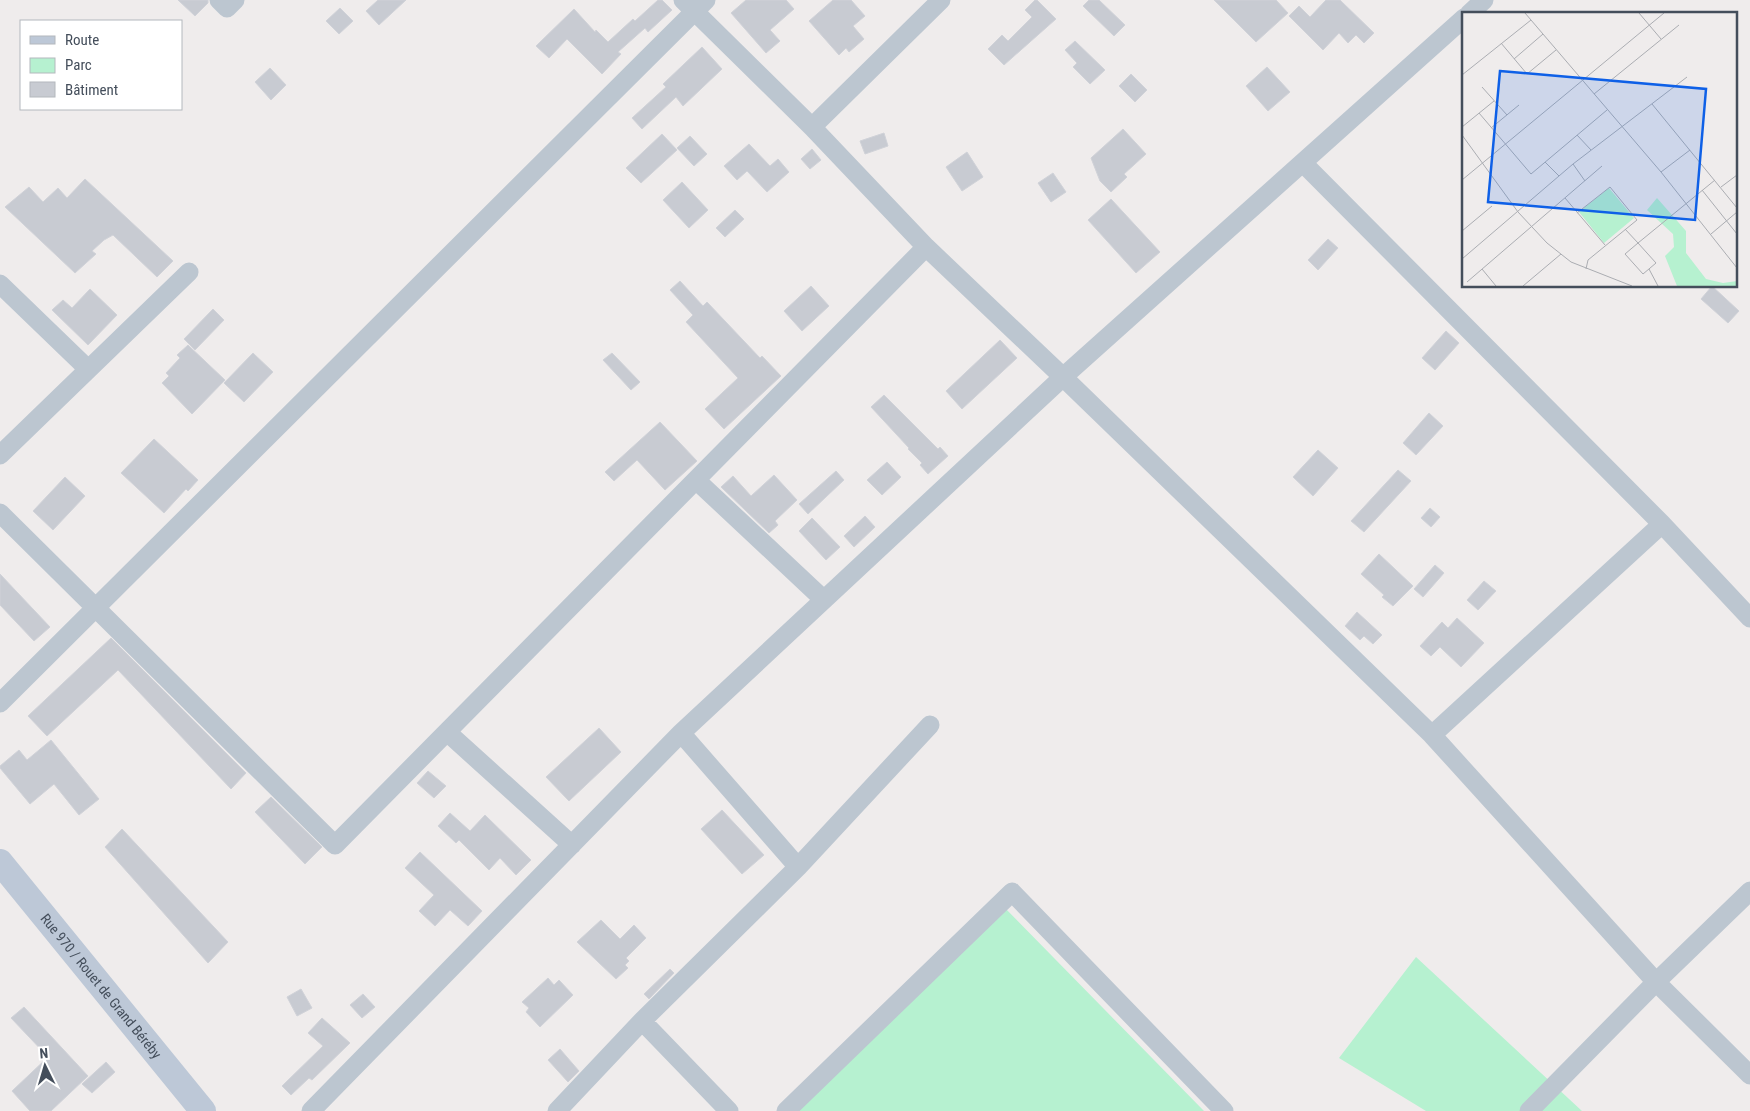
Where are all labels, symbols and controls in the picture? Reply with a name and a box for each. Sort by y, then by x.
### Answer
inset map [1462,12,1738,288]
legend [20,20,182,110]
text: Route [65,31,99,49]
text: Parc [65,56,92,74]
text: Bâtiment [65,81,118,99]
street label: Rue 970 / Rouet de Grand Béréby [37,910,165,1062]
north arrow [20,1041,70,1091]
text: N [39,1045,49,1061]

